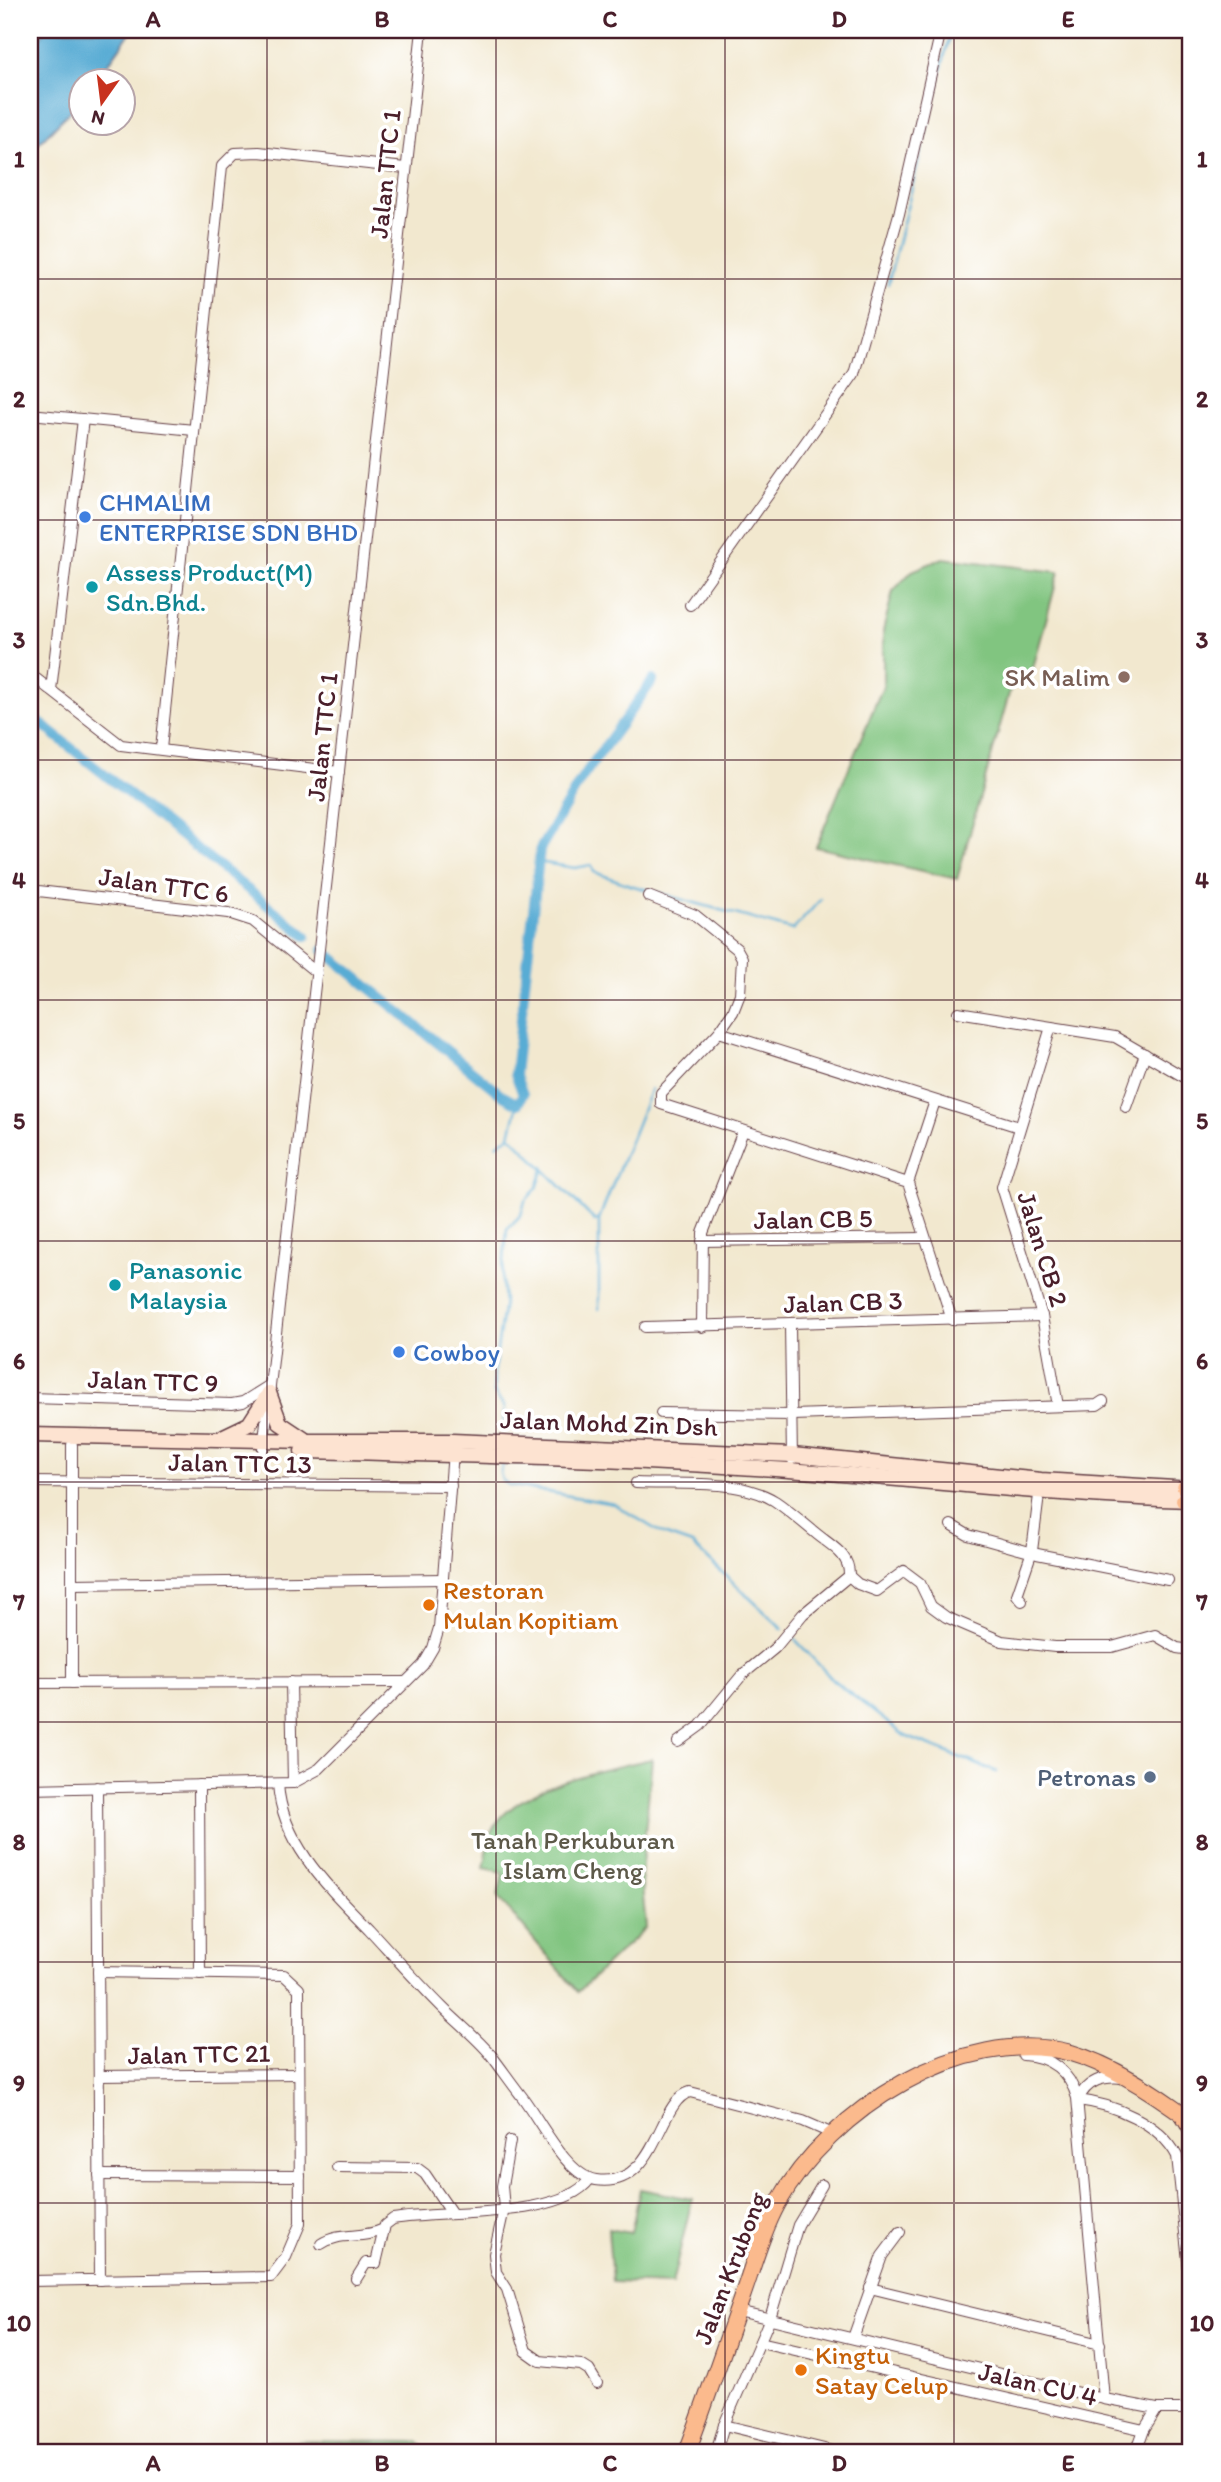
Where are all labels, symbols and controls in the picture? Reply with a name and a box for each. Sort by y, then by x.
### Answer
text: A [145,5,161,33]
text: B [375,5,390,33]
text: C [603,5,618,33]
text: D [831,5,847,33]
text: E [1062,5,1075,33]
north arrow [66,66,136,136]
text: N [89,105,107,131]
street label: Jalan TTC 1 [362,108,408,240]
text: 1 [14,145,25,173]
text: 1 [1197,145,1208,173]
text: 2 [13,385,26,413]
text: 2 [1196,385,1209,413]
place label: CHMALIM ENTERPRISE SDN BHD [99,486,358,548]
marker: CHMALIM ENTERPRISE SDN BHD [77,509,93,525]
place label: Assess Product(M) Sdn.Bhd. [106,556,313,618]
marker: Assess Product(M) Sdn.Bhd. [84,579,100,595]
text: 3 [13,626,26,654]
text: 3 [1196,626,1209,654]
place label: SK Malim [1004,661,1110,693]
marker: SK Malim [1116,669,1132,685]
street label: Jalan TTC 1 [299,671,345,803]
street label: Jalan TTC 6 [97,860,231,910]
text: 4 [12,866,26,894]
text: 4 [1195,866,1209,894]
text: 5 [13,1107,25,1135]
text: 5 [1196,1107,1208,1135]
street label: Jalan CB 2 [1010,1188,1076,1311]
street label: Jalan CB 5 [753,1202,873,1236]
place label: Panasonic Malaysia [129,1254,242,1316]
marker: Panasonic Malaysia [107,1277,123,1293]
street label: Jalan CB 3 [783,1284,903,1320]
place label: Cowboy [413,1336,500,1368]
marker: Cowboy [391,1344,407,1360]
text: 6 [13,1347,25,1375]
text: 6 [1196,1347,1208,1375]
street label: Jalan TTC 9 [87,1363,219,1399]
street label: Jalan Mohd Zin Dsh [500,1403,718,1443]
street label: Jalan TTC 13 [168,1446,312,1480]
place label: Restoran Mulan Kopitiam [443,1574,618,1636]
text: 7 [12,1588,25,1616]
text: 7 [1195,1588,1208,1616]
marker: Restoran Mulan Kopitiam [421,1597,437,1613]
place label: Petronas [1037,1761,1136,1793]
marker: Petronas [1142,1769,1158,1785]
park label: Tanah Perkuburan Islam Cheng [471,1824,675,1886]
text: 8 [13,1828,26,1856]
text: 8 [1196,1828,1209,1856]
street label: Jalan TTC 21 [127,2037,271,2071]
text: 9 [13,2069,25,2097]
text: 9 [1196,2069,1208,2097]
street label: Jalan Krubong [686,2187,774,2349]
text: 10 [7,2309,31,2337]
text: 10 [1190,2309,1214,2337]
place label: Kingtu Satay Celup [815,2339,948,2401]
street label: Jalan CU 4 [975,2355,1101,2413]
marker: Kingtu Satay Celup [793,2362,809,2378]
text: A [145,2449,161,2477]
text: B [375,2449,390,2477]
text: C [603,2449,618,2477]
text: D [831,2449,847,2477]
text: E [1062,2449,1075,2477]

